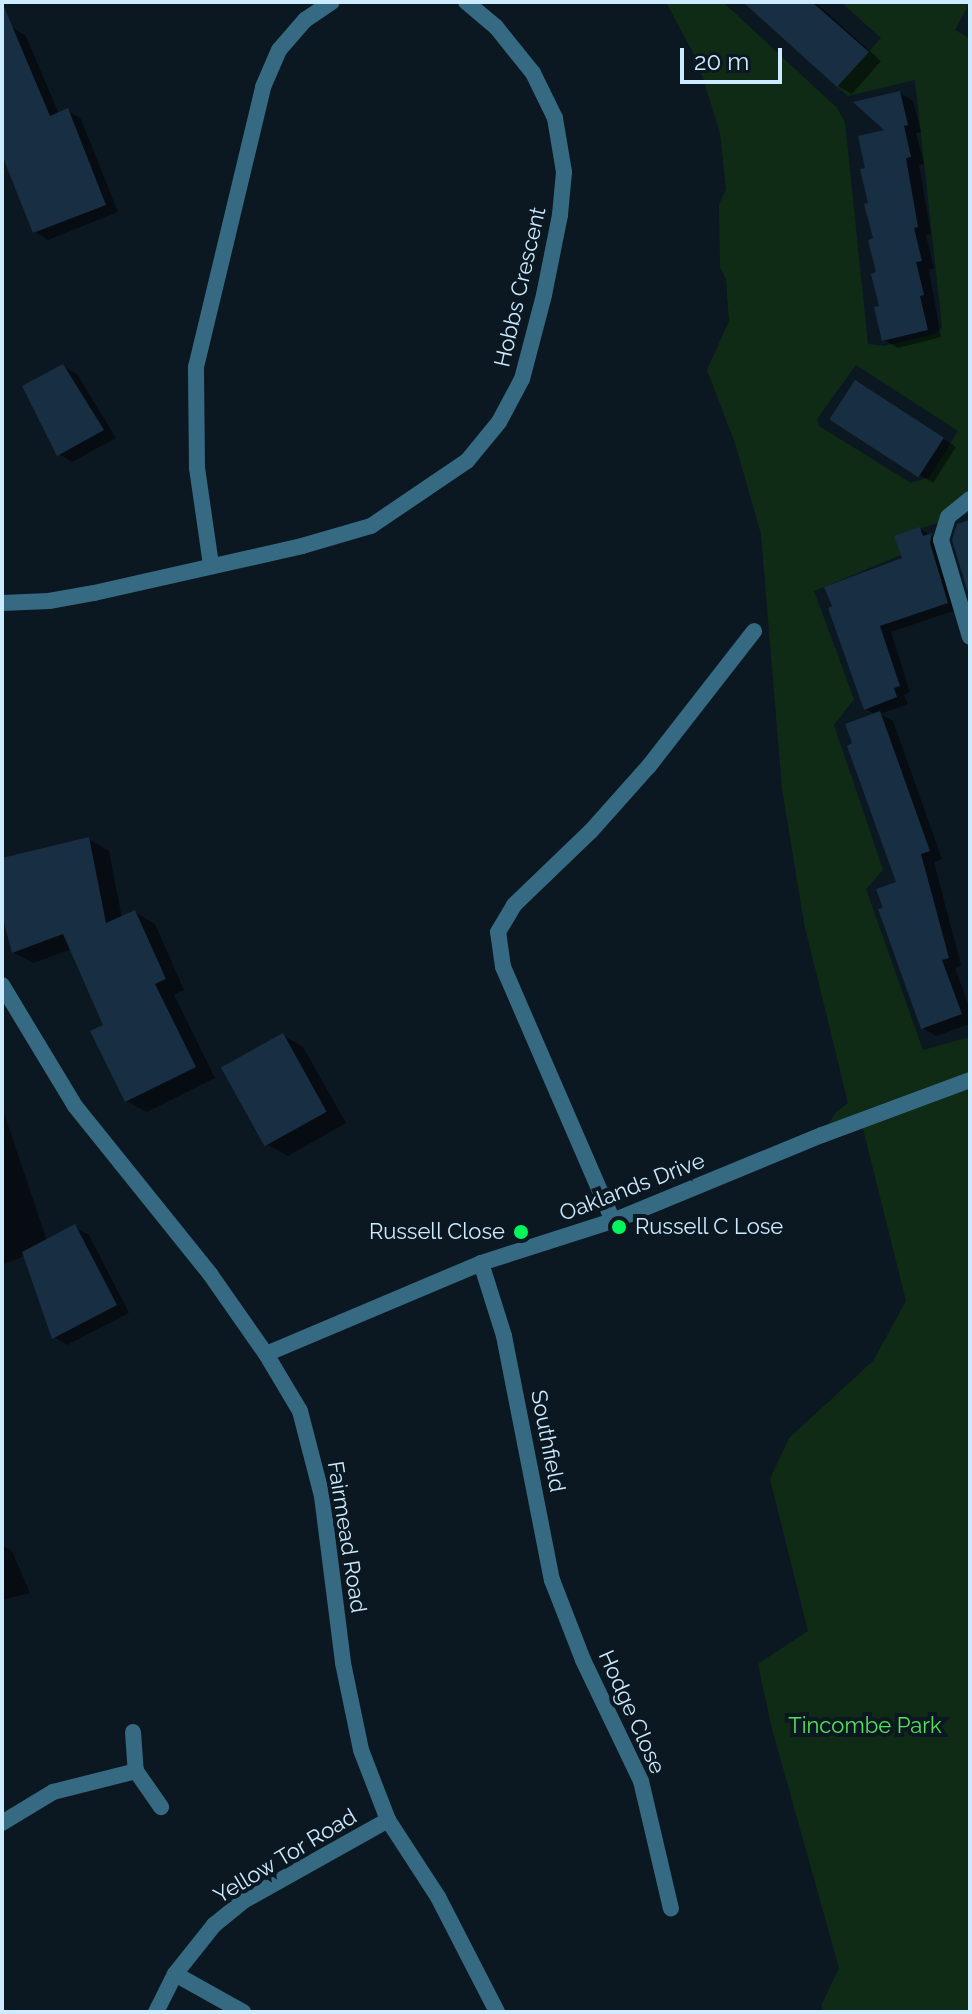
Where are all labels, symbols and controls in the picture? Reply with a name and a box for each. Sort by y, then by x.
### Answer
scale bar [684,32,786,82]
text: 20 m [694,47,749,76]
street label: Hobbs Crescent [489,204,551,370]
street label: Oaklands Drive [556,1147,708,1227]
place label: Russell C Lose [635,1214,784,1240]
marker: Russell C Lose [610,1218,628,1236]
place label: Russell Close [368,1219,505,1245]
marker: Russell Close [512,1223,530,1241]
street label: Southfield [525,1388,571,1494]
street label: Fairmead Road [322,1459,372,1615]
street label: Hodge Close [593,1646,671,1778]
park label: Tincombe Park [788,1713,942,1739]
street label: Yellow Tor Road [208,1803,362,1909]

